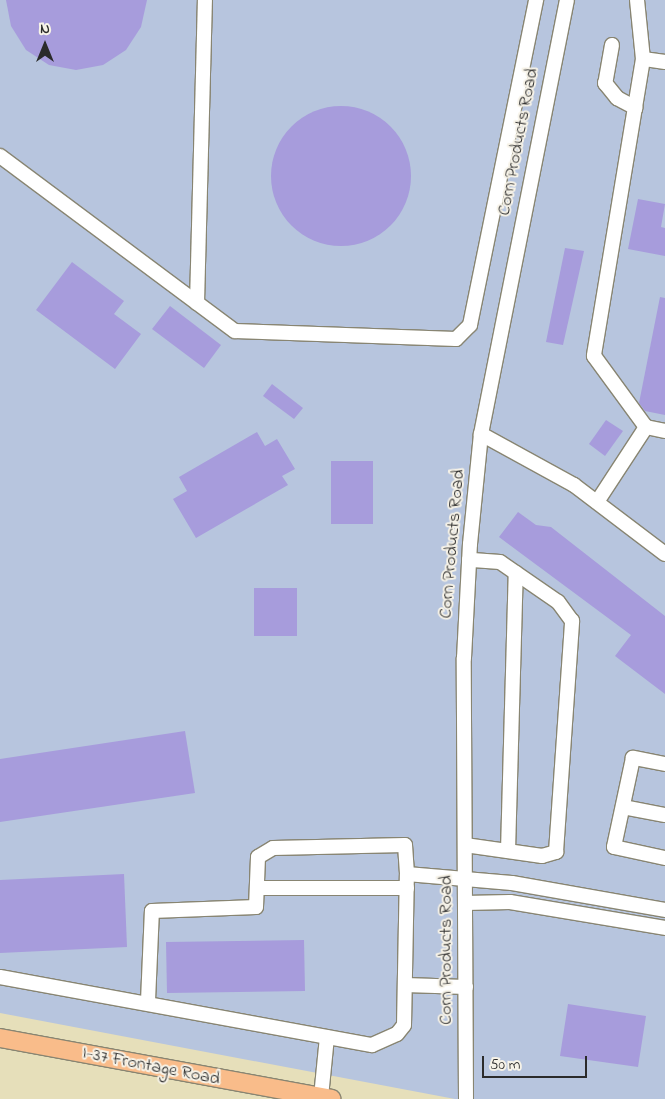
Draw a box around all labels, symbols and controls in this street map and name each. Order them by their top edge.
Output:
text: N [40,19,50,40]
north arrow [20,20,70,70]
street label: Corn Products Road [494,66,544,218]
street label: Corn Products Road [436,468,470,620]
street label: Corn Products Road [436,875,458,1025]
street label: I-37 Frontage Road [80,1043,222,1091]
scale bar [485,1046,590,1078]
text: 50 m [490,1054,520,1076]

